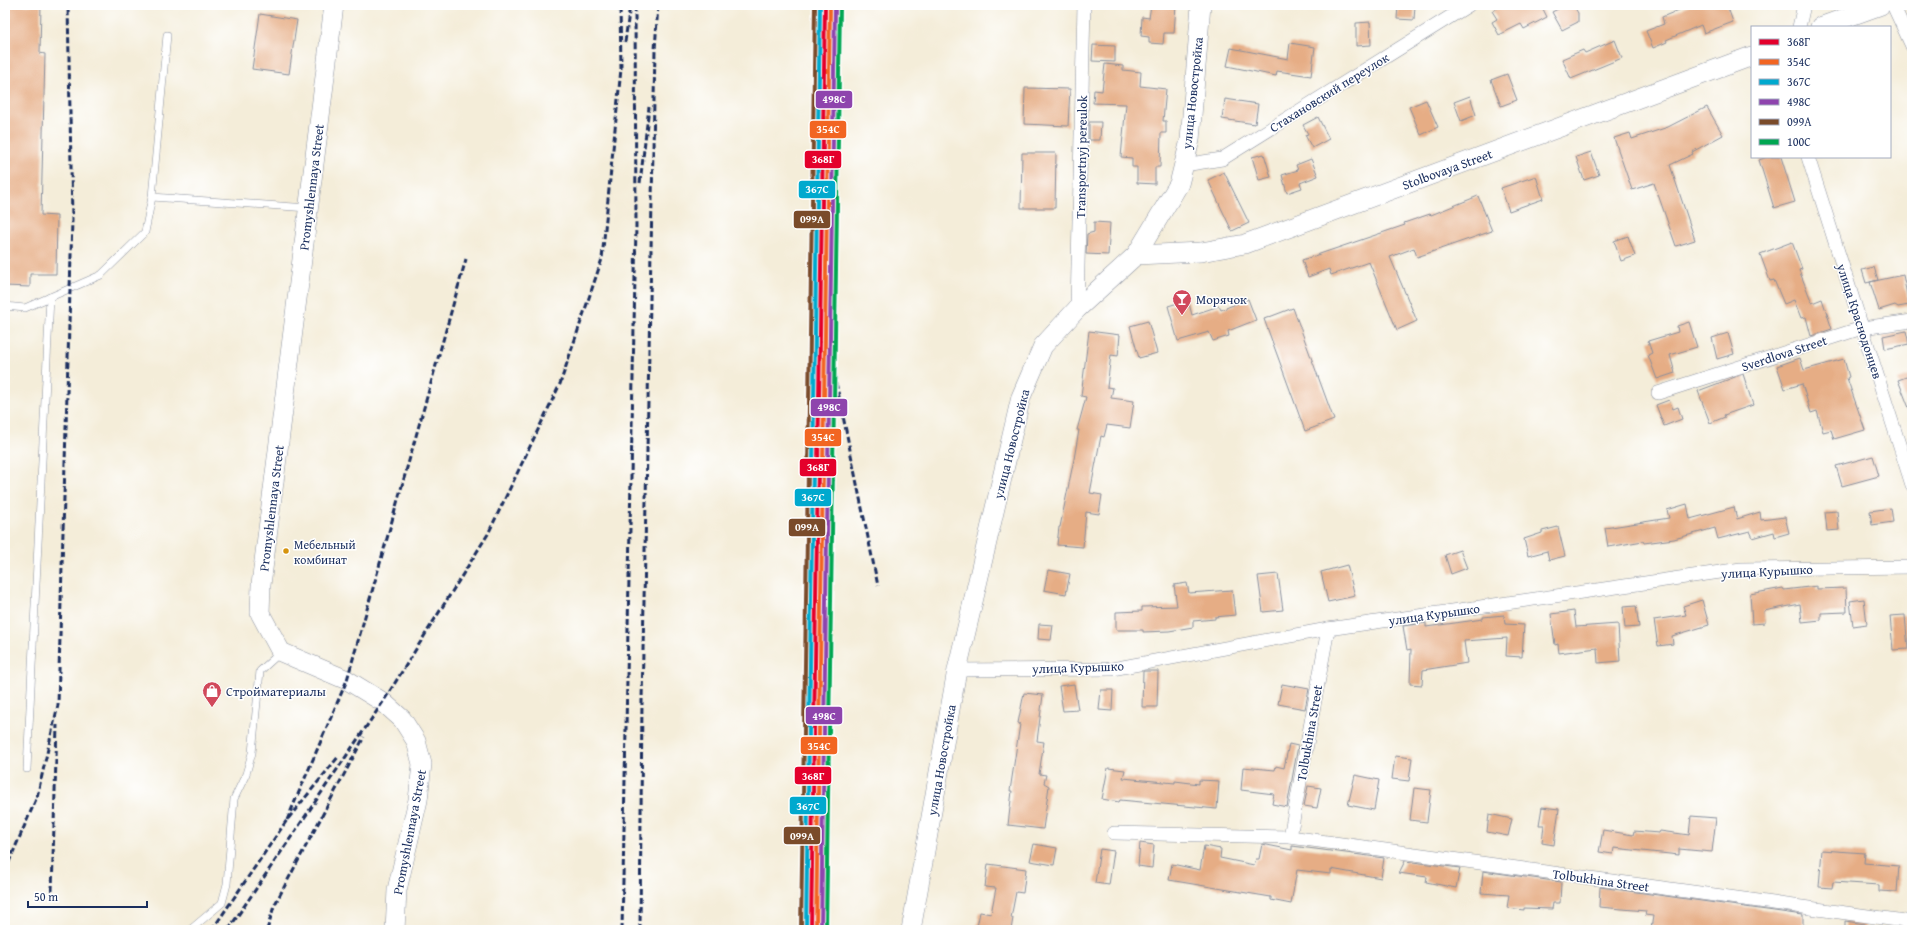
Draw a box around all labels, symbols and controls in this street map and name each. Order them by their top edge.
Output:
legend [1751,26,1891,158]
text: 368Г [1787,33,1810,50]
street label: улица Новостройка [1177,35,1208,151]
street label: Стахановский переулок [1266,48,1393,137]
text: 354С [1787,53,1811,70]
text: 367С [1787,73,1811,90]
line badge: 498С [815,90,853,109]
text: 498С [822,91,846,107]
text: 498С [1787,93,1811,110]
street label: Transportnyj pereulok [1071,95,1092,219]
text: 099А [1787,113,1812,130]
line badge: 354С [809,120,847,139]
text: 354С [816,121,840,137]
street label: Promyshlennaya Street [294,122,329,251]
text: 100C [1787,133,1811,150]
street label: Stolbovaya Street [1399,144,1495,195]
line badge: 368Г [804,150,842,169]
text: 368Г [812,151,835,167]
line badge: 367С [798,180,836,199]
text: 367С [805,181,829,197]
line badge: 099А [793,210,831,229]
text: 099А [800,211,824,227]
street label: улица Краснодонцев [1832,260,1887,381]
bar icon: Морячок [1171,288,1193,316]
place label: Морячок [1196,290,1247,309]
street label: Sverdlova Street [1739,331,1830,376]
street label: улица Новостройка [988,386,1035,502]
line badge: 498С [810,398,848,417]
text: 498С [817,399,841,415]
line badge: 354С [804,428,842,447]
text: 354С [811,429,835,445]
street label: Promyshlennaya Street [254,443,289,572]
line badge: 368Г [799,458,837,477]
text: 368Г [807,459,830,475]
line badge: 367С [794,488,832,507]
text: 367С [801,489,825,505]
line badge: 099А [788,518,826,537]
text: 099А [795,519,819,535]
place label: Мебельный комбинат [294,536,356,568]
marker: Мебельный комбинат [281,546,291,556]
street label: улица Курышко [1720,560,1814,583]
street label: улица Курышко [1386,599,1481,630]
street label: улица Курышко [1031,656,1125,679]
shop icon: Стройматериалы [201,680,223,708]
place label: Стройматериалы [226,682,326,701]
street label: Tolbukhina Street [1292,683,1327,783]
street label: улица Новостройка [922,702,961,818]
line badge: 498С [805,706,843,725]
text: 498С [812,708,836,724]
line badge: 354С [800,736,838,755]
text: 354С [807,738,831,754]
line badge: 368Г [794,766,832,785]
street label: Promyshlennaya Street [388,768,431,896]
text: 368Г [802,768,825,784]
line badge: 367С [789,796,827,815]
text: 367С [796,798,820,814]
line badge: 099А [783,826,821,845]
text: 099А [790,828,814,844]
street label: Tolbukhina Street [1551,864,1651,897]
scale bar [28,883,147,909]
text: 50 m [34,888,58,905]

